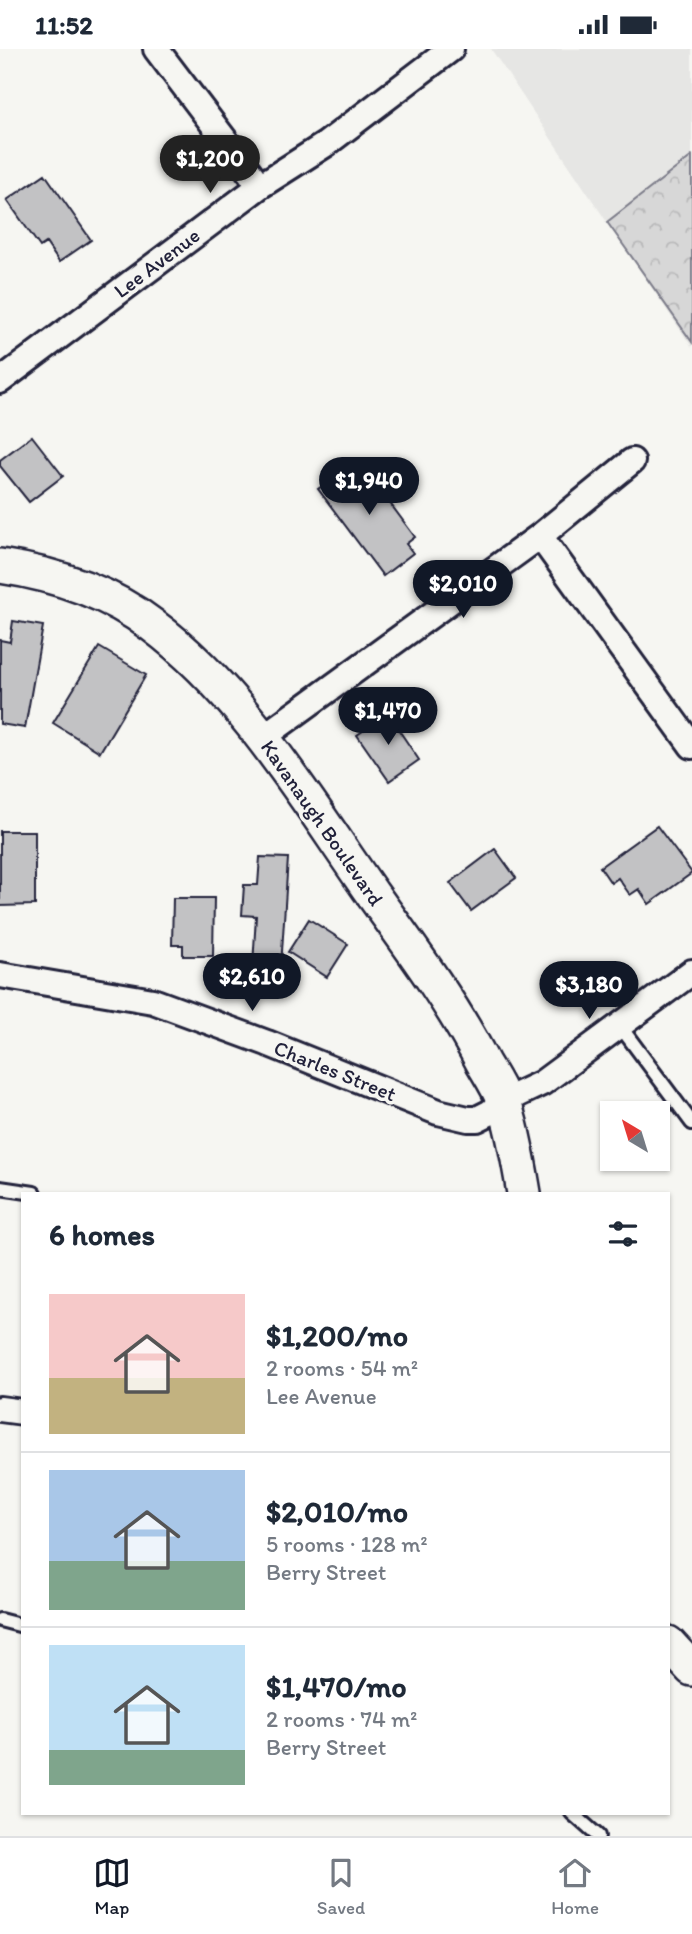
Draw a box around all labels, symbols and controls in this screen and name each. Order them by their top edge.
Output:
text: 11:52 [35,9,93,41]
pin: $1,200 [153,135,267,195]
text: $1,200 [176,144,244,172]
street label: Lee Avenue [109,222,205,303]
pin: $1,940 [312,457,426,517]
text: $1,940 [335,466,403,494]
pin: $2,010 [406,561,520,620]
text: $2,010 [429,569,497,597]
pin: $1,470 [331,687,445,747]
text: $1,470 [354,696,422,724]
street label: Kavanaugh Boulevard [256,735,389,910]
pin: $2,610 [195,953,309,1013]
pin: $3,180 [532,961,646,1021]
text: $2,610 [219,962,285,990]
text: $3,180 [555,970,623,998]
street label: Charles Street [270,1035,400,1106]
north arrow [600,1101,670,1171]
map controls [600,1101,670,1171]
icon: filters [604,1215,642,1253]
text: 6 homes [49,1216,155,1253]
text: $1,200/mo [266,1317,408,1354]
icon: home [105,1322,189,1406]
text: 2 rooms · 54 m² [266,1354,418,1382]
text: Lee Avenue [266,1382,377,1410]
text: $2,010/mo [266,1493,408,1530]
icon: home [105,1498,189,1582]
text: 5 rooms · 128 m² [266,1530,428,1558]
text: Berry Street [266,1558,386,1586]
text: $1,470/mo [266,1668,407,1705]
icon: home [105,1673,189,1757]
text: 2 rooms · 74 m² [266,1705,418,1733]
text: Berry Street [266,1733,386,1761]
tab: Map [93,1854,131,1919]
tab: Saved [317,1854,365,1919]
tab: Home [551,1854,599,1919]

